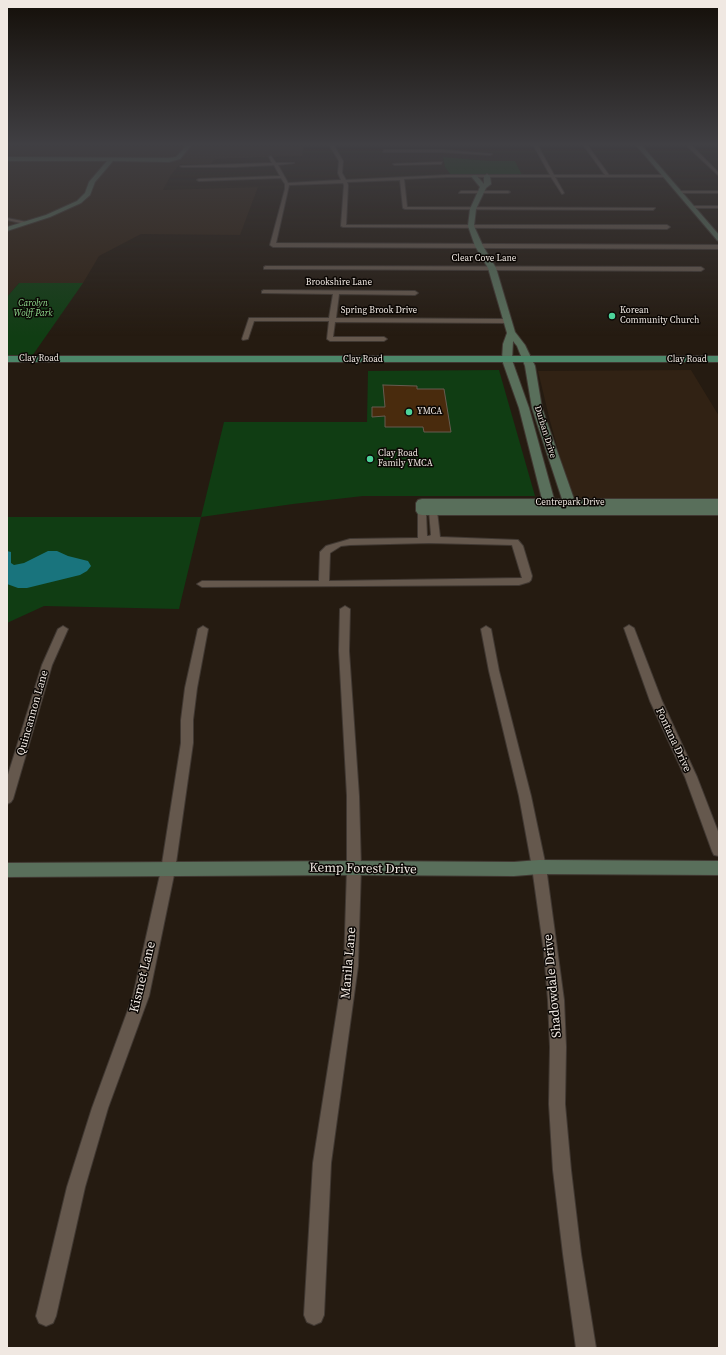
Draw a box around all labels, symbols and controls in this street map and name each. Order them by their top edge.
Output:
street label: Clear Cove Lane [452,254,516,264]
street label: Brookshire Lane [306,278,372,288]
park label: Carolyn Wolff Park [14,299,52,320]
street label: Spring Brook Drive [341,306,417,316]
place label: Korean Community Church [620,306,700,327]
marker: Korean Community Church [607,311,617,321]
street label: Clay Road [19,354,59,364]
street label: Clay Road [343,355,383,365]
street label: Clay Road [667,355,707,365]
street label: Durban Drive [532,404,558,460]
marker: YMCA [404,407,414,417]
place label: YMCA [417,407,442,417]
place label: Clay Road Family YMCA [378,449,433,470]
marker: Clay Road Family YMCA [365,454,375,464]
street label: Centrepark Drive [535,498,605,508]
street label: Quincannon Lane [15,669,51,757]
street label: Fontana Drive [652,706,694,774]
street label: Kemp Forest Drive [309,860,417,878]
street label: Manila Lane [338,926,360,1000]
street label: Shadowdale Drive [541,934,565,1038]
street label: Kismet Lane [127,940,159,1014]

